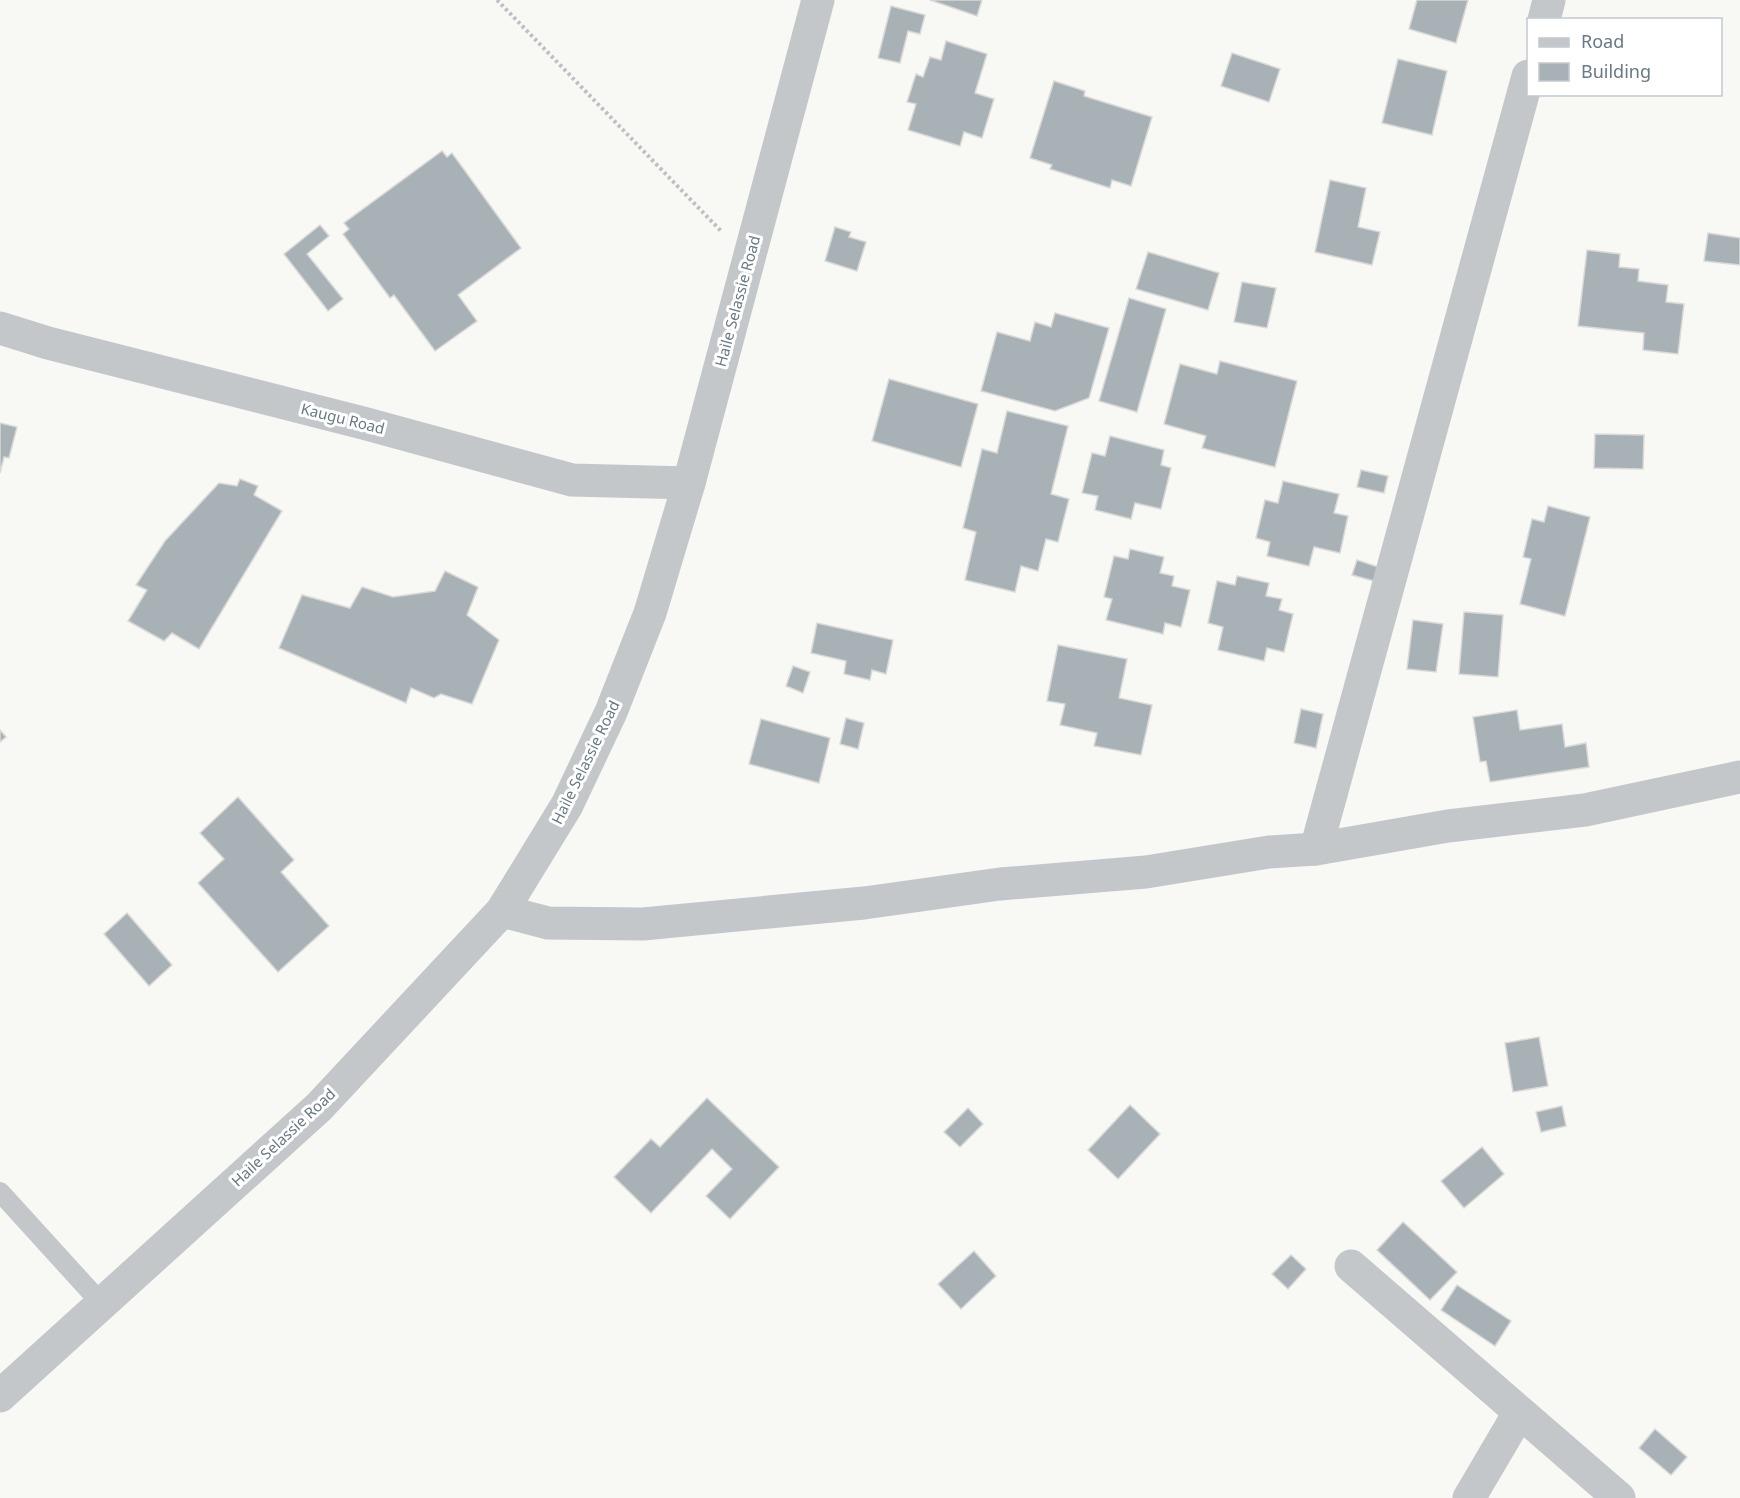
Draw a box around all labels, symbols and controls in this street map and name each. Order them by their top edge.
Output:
legend [1527,18,1722,96]
text: Road [1581,29,1624,53]
text: Building [1581,59,1651,83]
street label: Haile Selassie Road [710,233,764,369]
street label: Kaugu Road [299,398,387,438]
street label: Haile Selassie Road [546,697,624,827]
street label: Haile Selassie Road [227,1084,339,1190]

